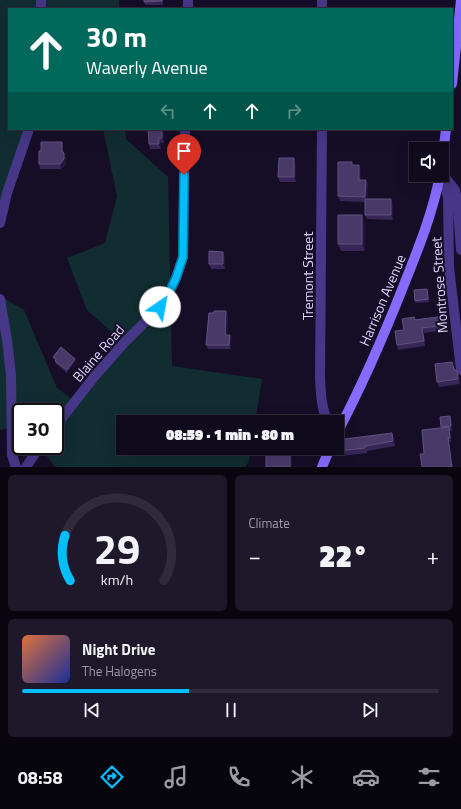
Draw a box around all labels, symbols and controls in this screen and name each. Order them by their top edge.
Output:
text: 30 m [86,15,147,58]
icon: ahead [20,24,72,76]
text: Waverly Avenue [86,54,208,81]
icon: left [157,100,179,122]
icon: ahead [199,100,221,122]
icon: ahead [241,100,263,122]
icon: right [283,100,305,122]
pin [167,134,201,175]
icon: arrive [173,140,195,162]
map controls [409,142,449,182]
button: sound [409,142,449,182]
street label: Tremont Street [297,232,318,320]
street label: Montrose Street [425,236,453,334]
street label: Harrison Avenue [353,251,411,349]
position arrow [139,286,181,328]
street label: Blaine Road [67,320,129,386]
speed limit sign: 30 [12,403,64,455]
text: 08:59 · 1 min · 80 m [166,423,294,446]
text: Climate [249,513,290,533]
text: 29 [94,517,141,580]
text: 22° [319,533,369,579]
text: − [249,539,261,573]
text: + [427,539,439,573]
text: km/h [101,569,133,591]
text: Night Drive [82,638,155,661]
text: The Halogens [82,661,157,681]
icon: previous [81,699,103,721]
icon: pause [220,699,242,721]
icon: next [359,699,381,721]
icon: directions [98,763,126,791]
icon: music [162,763,190,791]
icon: phone [225,763,253,791]
icon: climate [288,763,316,791]
icon: car [352,763,380,791]
icon: filters [415,763,443,791]
text: 08:58 [18,764,63,791]

